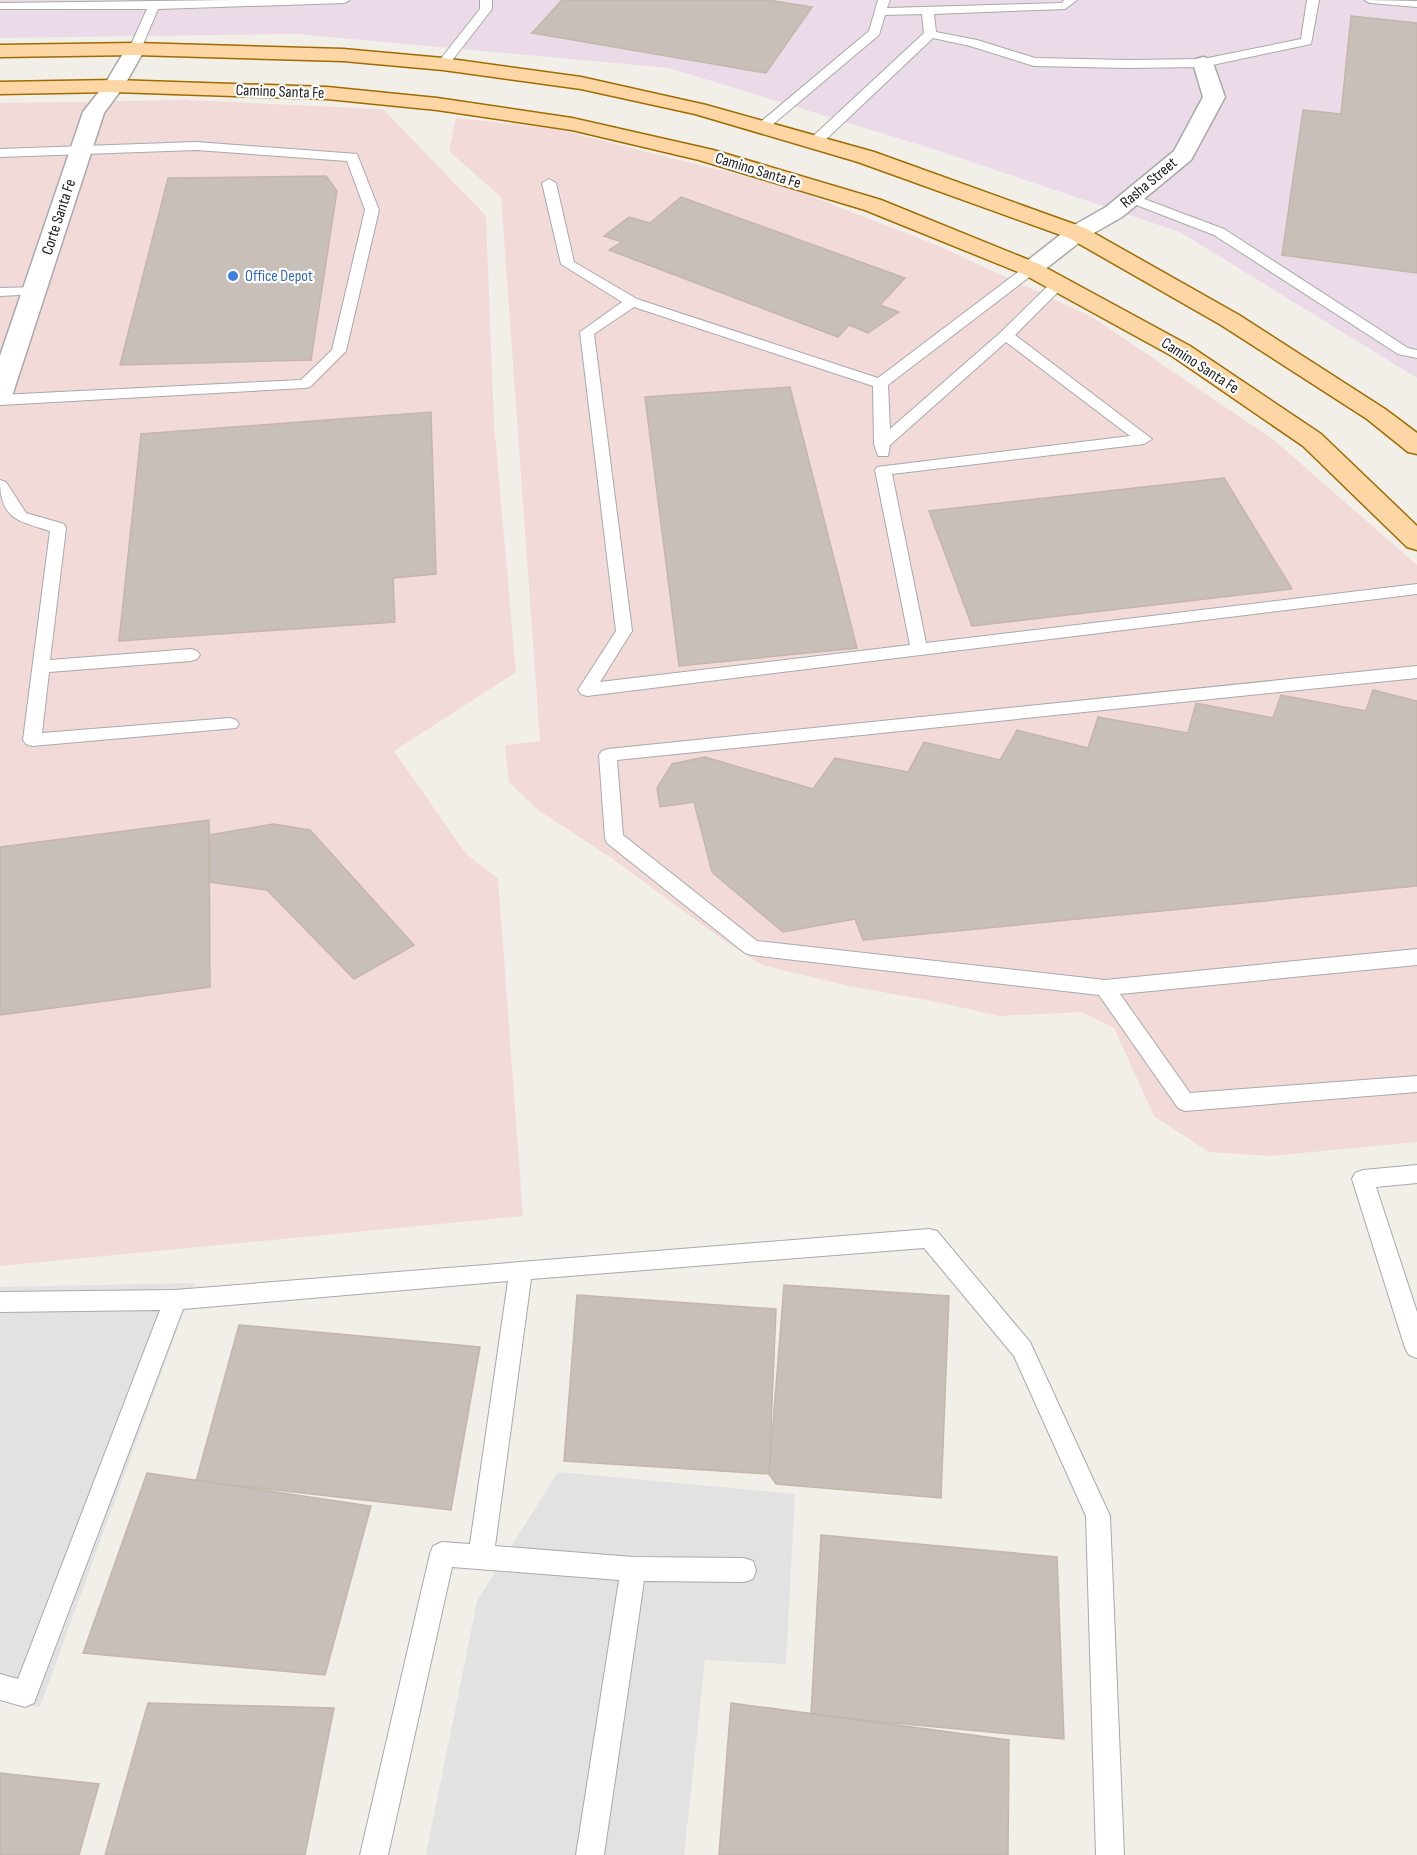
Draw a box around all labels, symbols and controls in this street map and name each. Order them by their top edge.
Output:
street label: Camino Santa Fe [235,81,325,103]
street label: Camino Santa Fe [713,149,803,193]
street label: Rasha Street [1117,154,1181,212]
street label: Corte Santa Fe [38,177,80,257]
place label: Office Depot [245,267,313,286]
marker: Office Depot [226,269,240,283]
street label: Camino Santa Fe [1158,334,1242,398]

